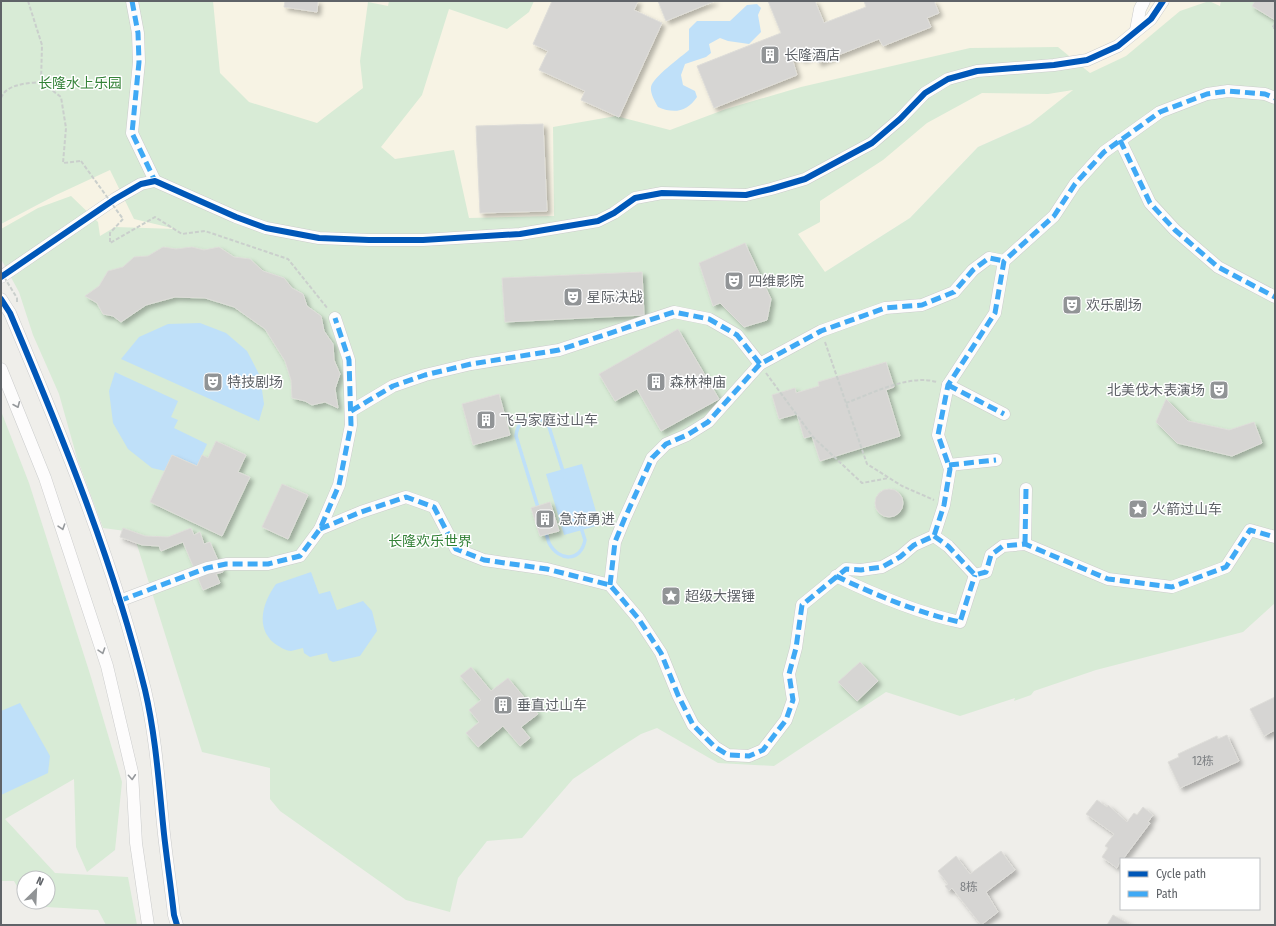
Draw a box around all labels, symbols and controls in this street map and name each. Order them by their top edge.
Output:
building icon: 长隆酒店 [759,44,781,66]
place label: 长隆酒店 [784,47,840,64]
park label: 长隆水上乐园 [38,75,122,92]
theatre icon: 四维影院 [723,270,745,292]
place label: 四维影院 [748,273,804,290]
theatre icon: 星际决战 [562,286,584,308]
place label: 星际决战 [587,289,643,306]
theatre icon: 欢乐剧场 [1061,294,1083,316]
place label: 欢乐剧场 [1086,297,1142,314]
theatre icon: 特技剧场 [202,371,224,393]
building icon: 森林神庙 [645,371,667,393]
place label: 特技剧场 [227,374,283,391]
place label: 森林神庙 [670,374,726,391]
theatre icon: 北美伐木表演场 [1208,379,1230,401]
place label: 北美伐木表演场 [1107,382,1205,399]
one-way arrow [12,402,20,409]
building icon: 飞马家庭过山车 [475,409,497,431]
place label: 飞马家庭过山车 [500,412,598,429]
place icon: 火箭过山车 [1127,498,1149,520]
place label: 火箭过山车 [1152,501,1222,518]
building icon: 急流勇进 [534,508,556,530]
place label: 急流勇进 [559,511,615,528]
one-way arrow [57,523,65,530]
park label: 长隆欢乐世界 [388,533,472,550]
place icon: 超级大摆锤 [660,585,682,607]
place label: 超级大摆锤 [685,588,755,605]
one-way arrow [97,647,106,654]
building icon: 垂直过山车 [492,694,514,716]
place label: 垂直过山车 [517,697,587,714]
house number: 12栋 [1192,754,1214,768]
one-way arrow [128,774,137,780]
legend [1120,858,1260,910]
text: Cycle path [1156,867,1206,881]
north arrow [16,870,56,910]
text: N [34,874,46,889]
house number: 8栋 [960,880,978,894]
text: Path [1156,887,1178,901]

